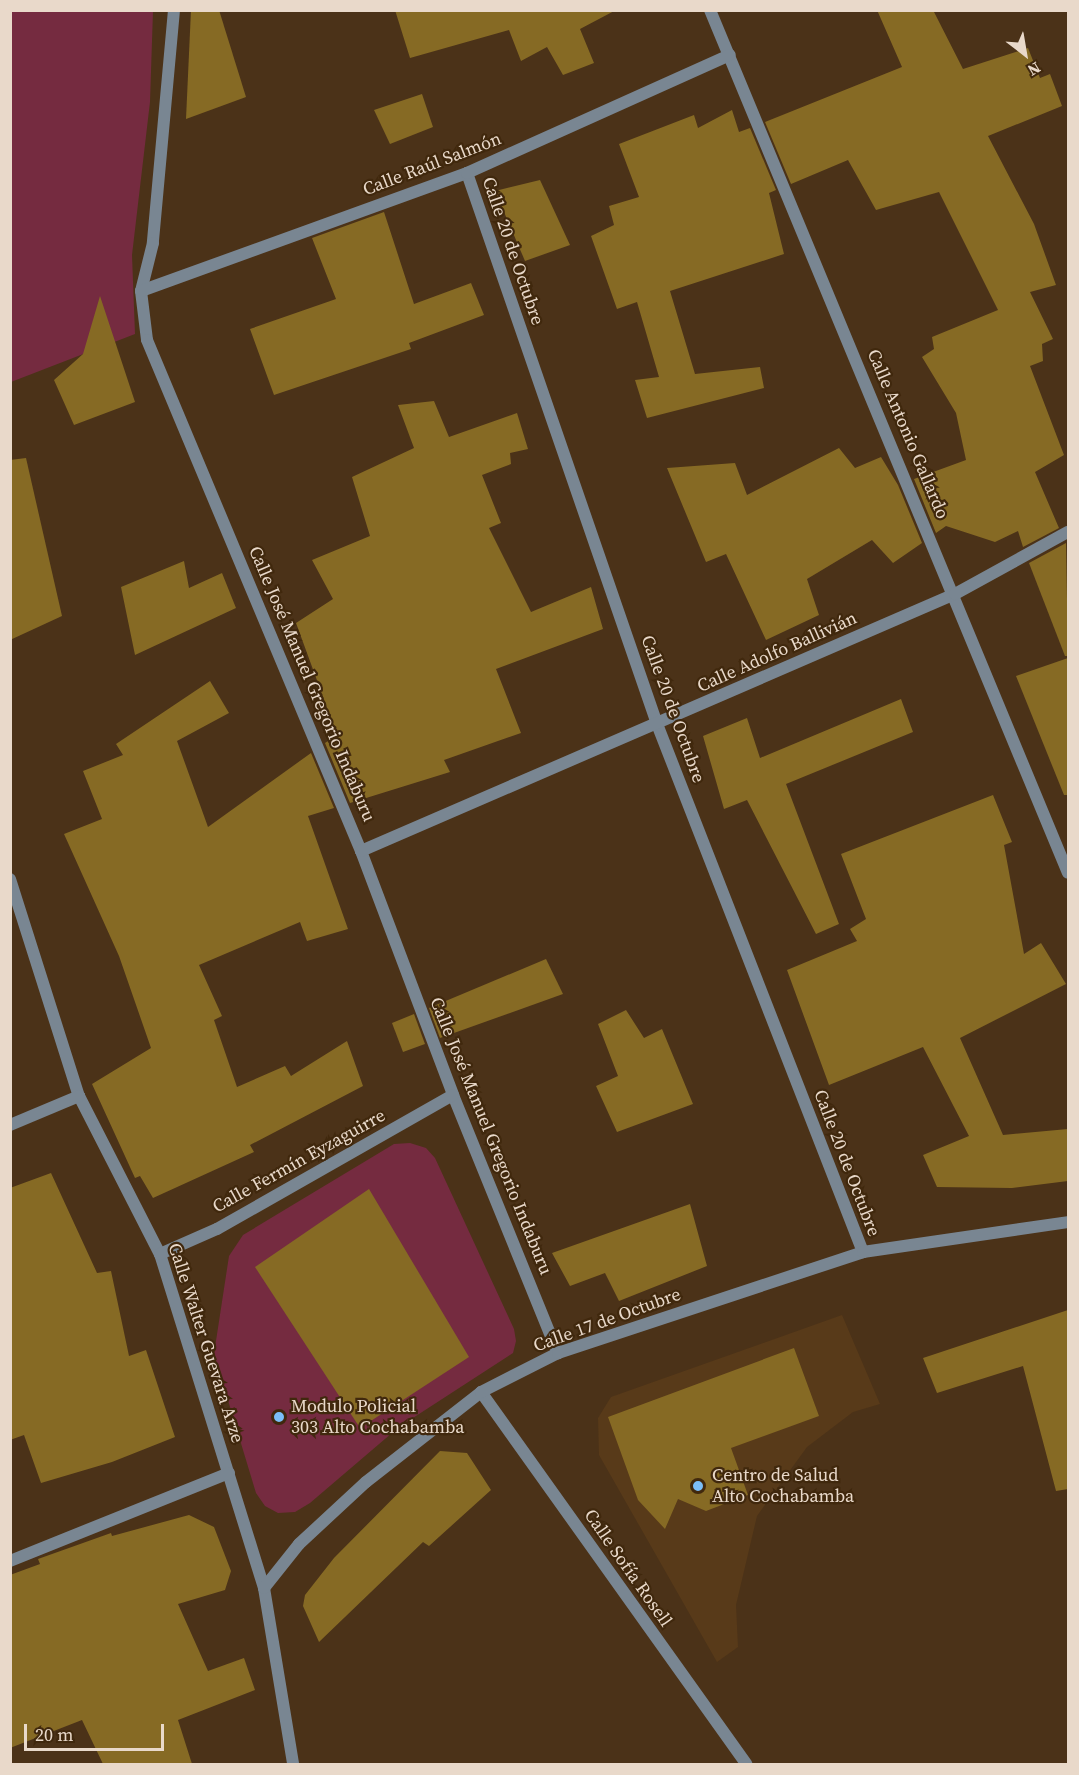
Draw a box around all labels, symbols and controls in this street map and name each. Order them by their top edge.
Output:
north arrow [995,24,1055,84]
text: N [1024,57,1045,82]
street label: Calle Raúl Salmón [360,128,504,200]
street label: Calle 20 de Octubre [478,174,548,328]
street label: Calle Antonio Gallardo [862,346,954,522]
street label: Calle José Manuel Gregorio Indaburu [244,543,380,825]
street label: Calle Adolfo Ballivián [694,607,860,697]
street label: Calle 20 de Octubre [636,632,710,786]
street label: Calle José Manuel Gregorio Indaburu [425,994,557,1278]
street label: Calle 20 de Octubre [809,1087,885,1239]
street label: Calle Fermín Eyzaguirre [209,1105,389,1217]
street label: Calle Walter Guevara Arze [163,1240,249,1446]
street label: Calle 17 de Octubre [530,1283,684,1357]
place label: Modulo Policial 303 Alto Cochabamba [291,1396,464,1438]
marker: Modulo Policial 303 Alto Cochabamba [272,1410,286,1424]
place label: Centro de Salud Alto Cochabamba [712,1465,854,1508]
marker: Centro de Salud Alto Cochabamba [689,1477,707,1495]
street label: Calle Sofía Rosell [579,1505,677,1631]
scale bar [27,1712,166,1750]
text: 20 m [35,1722,73,1747]

